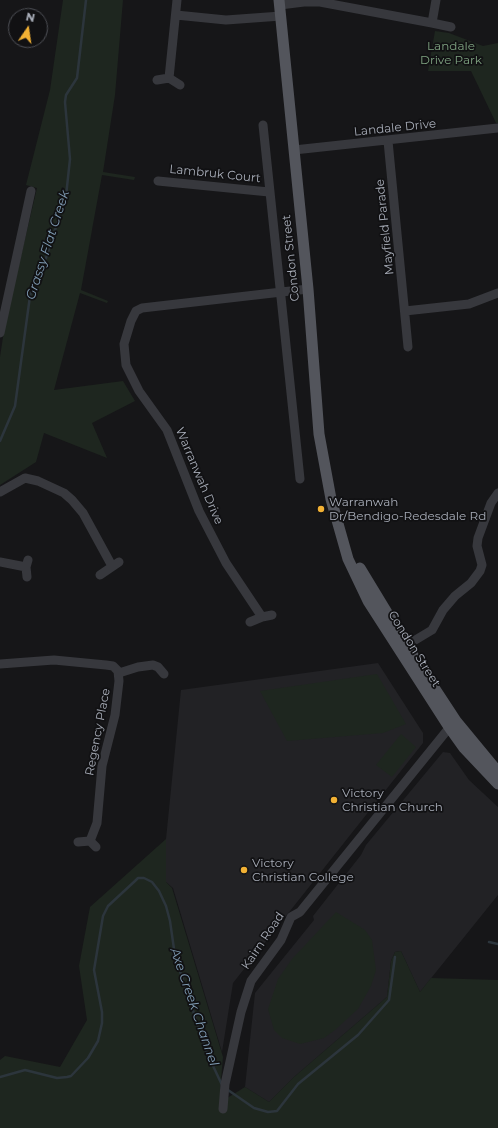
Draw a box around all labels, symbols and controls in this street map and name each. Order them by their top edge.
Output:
north arrow [8,8,48,48]
text: N [25,9,36,25]
park label: Landale Drive Park [420,39,482,67]
street label: Landale Drive [353,117,437,139]
street label: Lambruk Court [169,162,261,186]
street label: Mayfield Parade [373,178,397,276]
water label: Grassy Flat Creek [23,188,73,302]
street label: Condon Street [279,214,303,302]
street label: Warranwah Drive [172,425,226,527]
place label: Warranwah Dr/Bendigo-Redesdale Rd [329,495,486,523]
marker: Warranwah Dr/Bendigo-Redesdale Rd [316,504,326,514]
street label: Condon Street [385,608,443,690]
street label: Regency Place [82,687,114,777]
place label: Victory Christian Church [342,786,443,814]
marker: Victory Christian Church [329,795,339,805]
place label: Victory Christian College [252,856,354,884]
marker: Victory Christian College [239,865,249,875]
street label: Kairn Road [239,910,287,972]
water label: Axe Creek Channel [166,946,222,1068]

